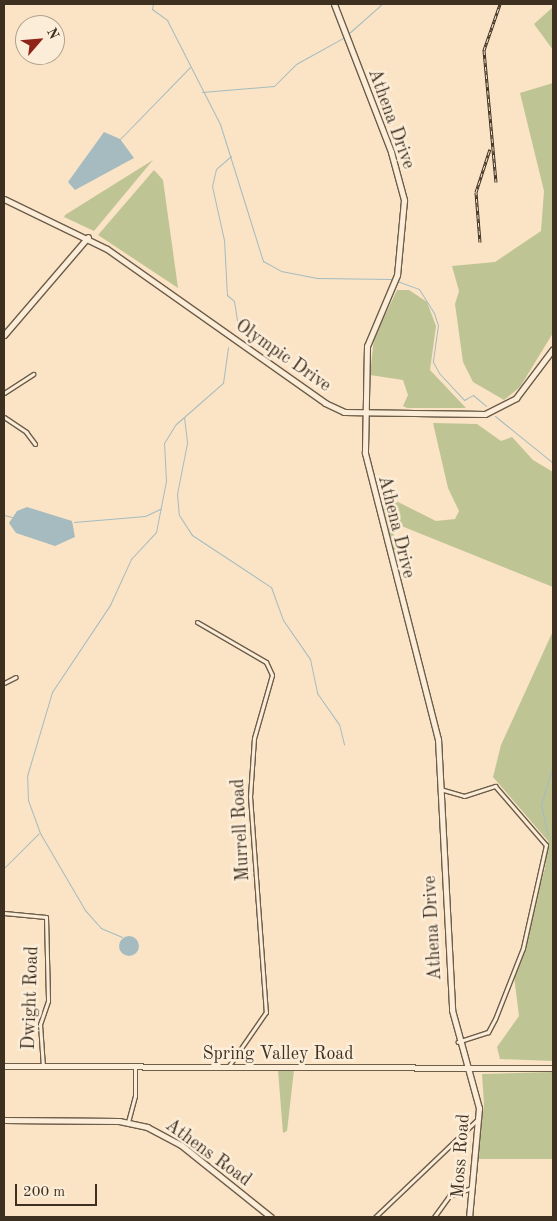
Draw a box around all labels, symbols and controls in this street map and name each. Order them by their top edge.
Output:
north arrow [15,15,65,65]
text: N [44,26,61,42]
street label: Athena Drive [363,66,419,172]
street label: Olympic Drive [231,315,335,397]
street label: Athena Drive [373,473,419,581]
street label: Murrell Road [228,778,254,882]
street label: Athena Drive [419,875,447,981]
street label: Dwight Road [18,946,44,1050]
street label: Spring Valley Road [202,1043,354,1065]
street label: Moss Road [447,1113,475,1199]
street label: Athens Road [161,1115,255,1191]
scale bar [18,1174,100,1206]
text: 200 m [23,1185,65,1200]

